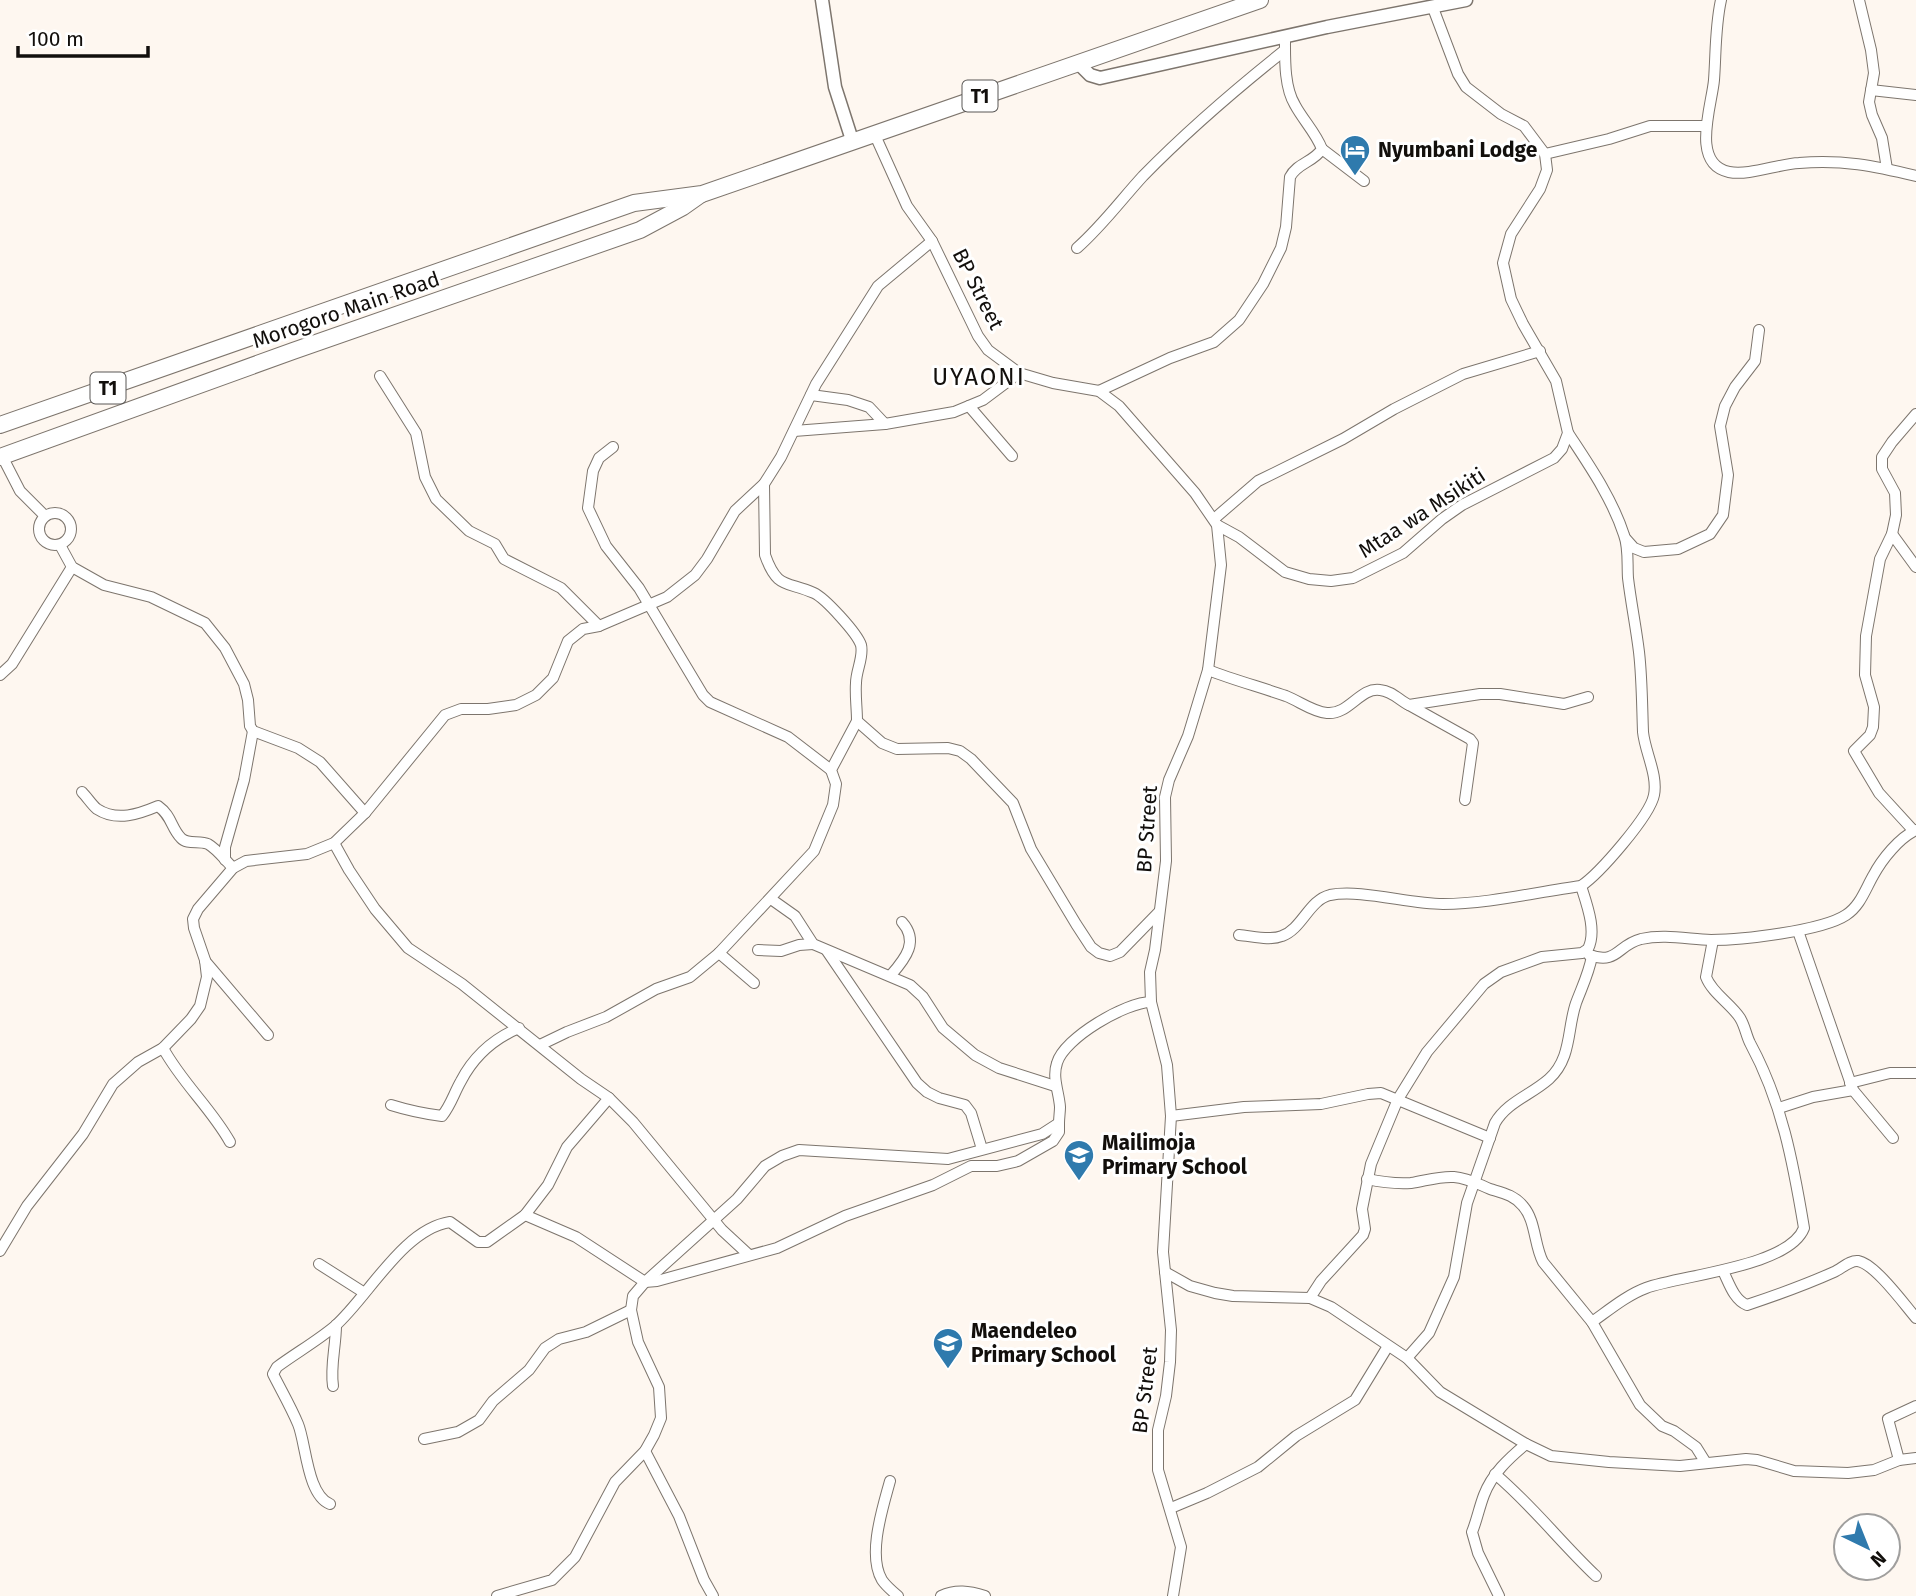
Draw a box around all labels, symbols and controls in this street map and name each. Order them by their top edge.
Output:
scale bar [18,14,147,58]
text: 100 m [28,26,84,52]
road number: T1 [962,80,998,111]
hotel icon: Nyumbani Lodge [1338,133,1372,177]
place label: Nyumbani Lodge [1378,137,1538,163]
street label: BP Street [947,244,1010,334]
street label: Morogoro Main Road [249,266,443,354]
district label: UYAONI [932,363,1026,391]
road number: T1 [90,372,126,404]
street label: Mtaa wa Msikiti [1354,462,1490,564]
street label: BP Street [1131,784,1163,874]
place label: Mailimoja Primary School [1102,1130,1248,1180]
school or university icon: Mailimoja Primary School [1062,1138,1096,1182]
place label: Maendeleo Primary School [971,1318,1117,1368]
school or university icon: Maendeleo Primary School [931,1326,965,1370]
street label: BP Street [1127,1345,1163,1435]
north arrow [1832,1512,1902,1582]
text: N [1866,1546,1891,1572]

